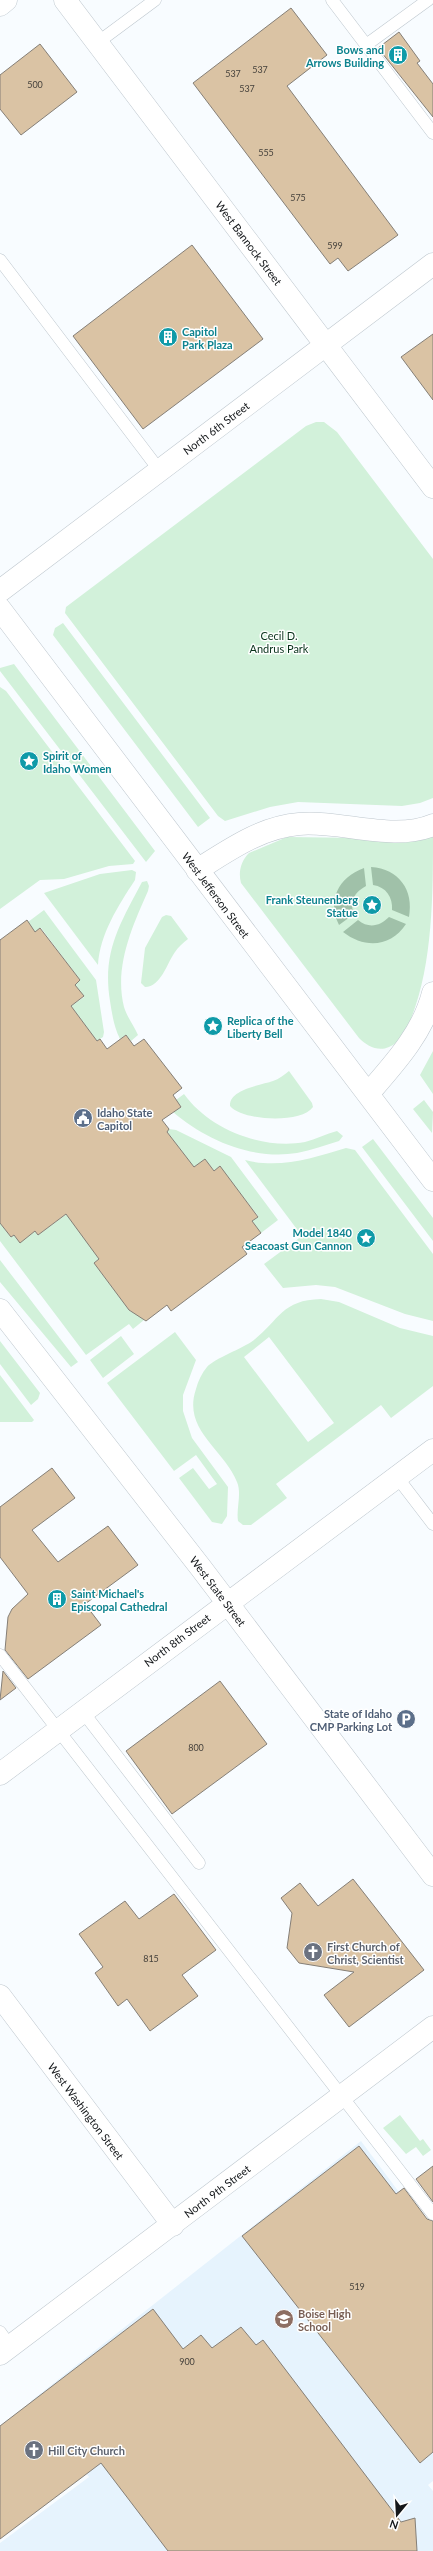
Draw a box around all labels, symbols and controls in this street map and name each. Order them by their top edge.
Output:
place label: Bows and Arrows Building [305,43,384,69]
building icon: Bows and Arrows Building [387,44,409,66]
house number: 537 [252,64,268,75]
house number: 537 [225,68,241,79]
house number: 500 [27,79,43,90]
house number: 537 [239,83,255,94]
house number: 555 [258,147,274,158]
house number: 575 [290,192,306,203]
street label: West Bannock Street [213,198,285,288]
house number: 599 [327,240,343,251]
place label: Capitol Park Plaza [182,325,233,351]
building icon: Capitol Park Plaza [157,326,179,348]
street label: North 6th Street [180,399,252,457]
park label: Cecil D. Andrus Park [250,629,309,655]
place label: Spirit of Idaho Women [43,749,112,775]
place icon: Spirit of Idaho Women [18,750,40,772]
street label: West Jefferson Street [180,850,252,940]
place label: Frank Steunenberg Statue [266,893,358,919]
place icon: Frank Steunenberg Statue [361,894,383,916]
place label: Replica of the Liberty Bell [227,1014,294,1040]
place icon: Replica of the Liberty Bell [202,1015,224,1037]
place label: Idaho State Capitol [97,1106,153,1132]
public building icon: Idaho State Capitol [72,1107,94,1129]
place label: Model 1840 Seacoast Gun Cannon [245,1226,353,1252]
place icon: Model 1840 Seacoast Gun Cannon [355,1227,377,1249]
street label: West State Street [187,1553,249,1629]
place label: Saint Michael's Episcopal Cathedral [71,1587,168,1613]
building icon: Saint Michael's Episcopal Cathedral [46,1588,68,1610]
street label: North 8th Street [141,1611,213,1669]
place label: State of Idaho CMP Parking Lot [310,1707,393,1733]
parking icon: State of Idaho CMP Parking Lot [395,1708,417,1730]
house number: 800 [188,1742,204,1753]
place label: First Church of Christ, Scientist [327,1940,405,1966]
church icon: First Church of Christ, Scientist [302,1941,324,1963]
house number: 815 [143,1953,159,1964]
street label: West Washington Street [45,2060,127,2162]
street label: North 9th Street [181,2162,253,2220]
house number: 519 [349,2281,365,2292]
place label: Boise High School [298,2307,351,2333]
school or university icon: Boise High School [273,2308,295,2330]
house number: 900 [179,2356,195,2367]
church icon: Hill City Church [23,2439,45,2461]
place label: Hill City Church [48,2444,125,2457]
north arrow [377,2495,417,2535]
text: N [388,2517,400,2532]

